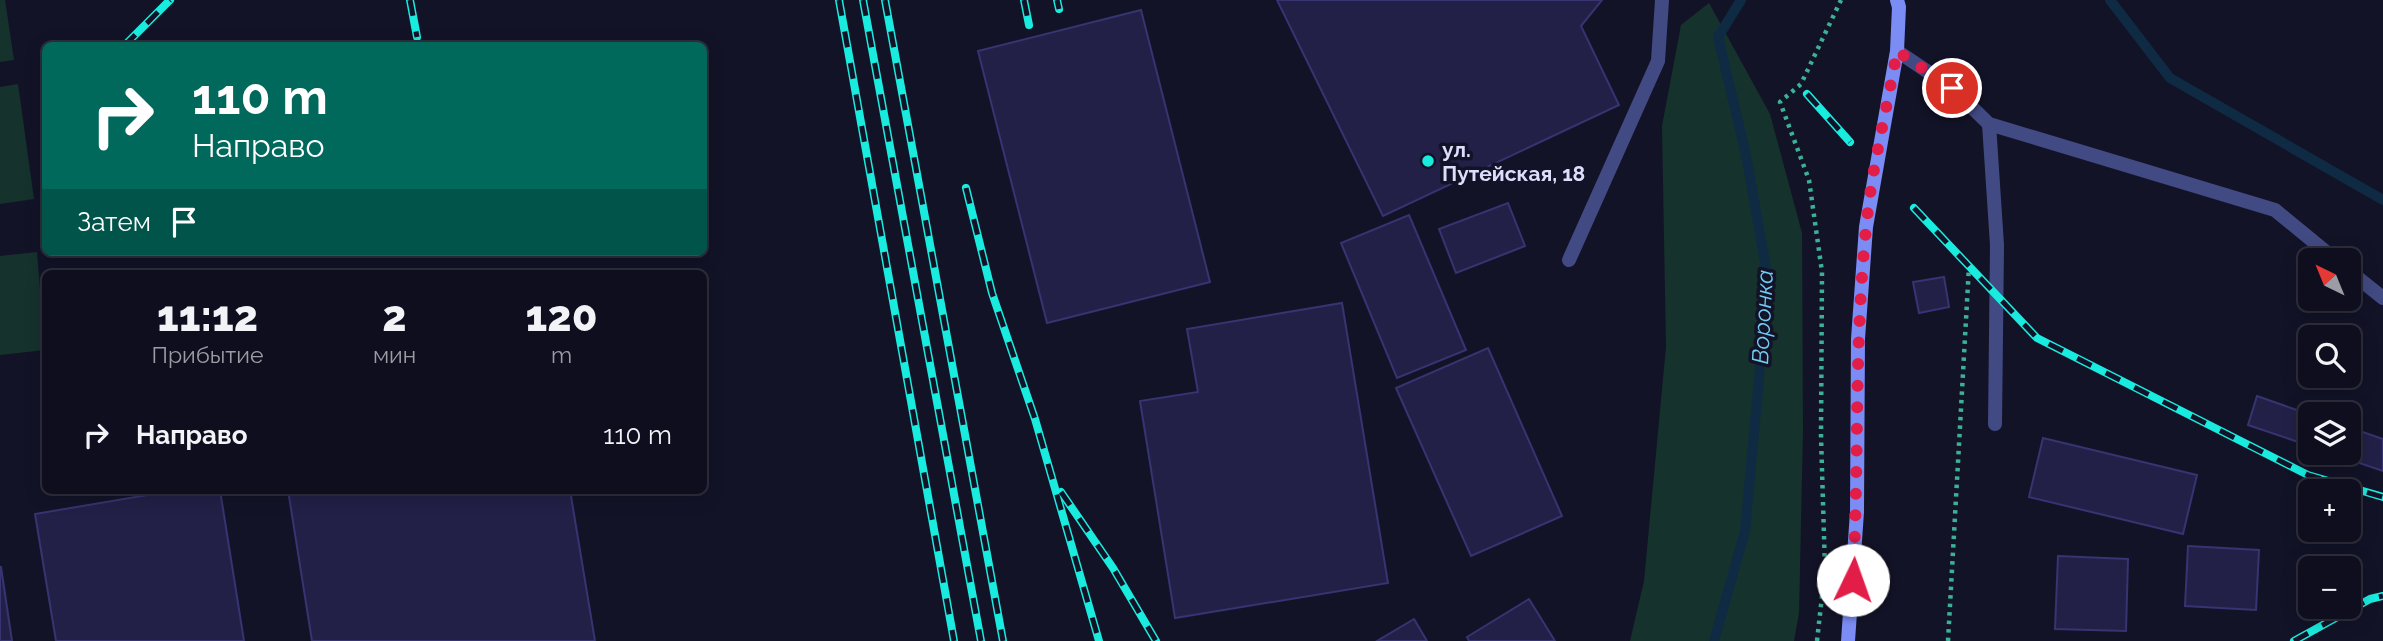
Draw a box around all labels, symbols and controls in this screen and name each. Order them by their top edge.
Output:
pin [1922,58,1982,118]
text: 110 m [192,68,328,125]
icon: arrive [1933,69,1971,107]
icon: right [77,70,168,161]
text: Направо [192,127,324,164]
place label: ул. Путейская, 18 [1442,137,1585,186]
marker: ул. Путейская, 18 [1420,153,1436,169]
icon: arrive [165,203,203,241]
text: Затем [77,207,151,237]
north arrow [2298,248,2361,312]
map controls [2298,248,2361,619]
water label: Воронка [1746,269,1778,365]
text: 11:12 [157,292,258,341]
text: 2 [382,292,407,341]
text: 120 [526,292,598,341]
button: search [2298,325,2361,388]
text: Прибытие [151,341,263,368]
text: мин [373,341,416,368]
text: m [551,341,572,368]
button: layers [2298,402,2361,465]
icon: right [77,416,115,454]
text: Направо [136,420,247,450]
text: 110 m [603,420,672,450]
button: + [2298,479,2361,542]
position arrow [1816,543,1890,617]
button: − [2298,556,2361,619]

